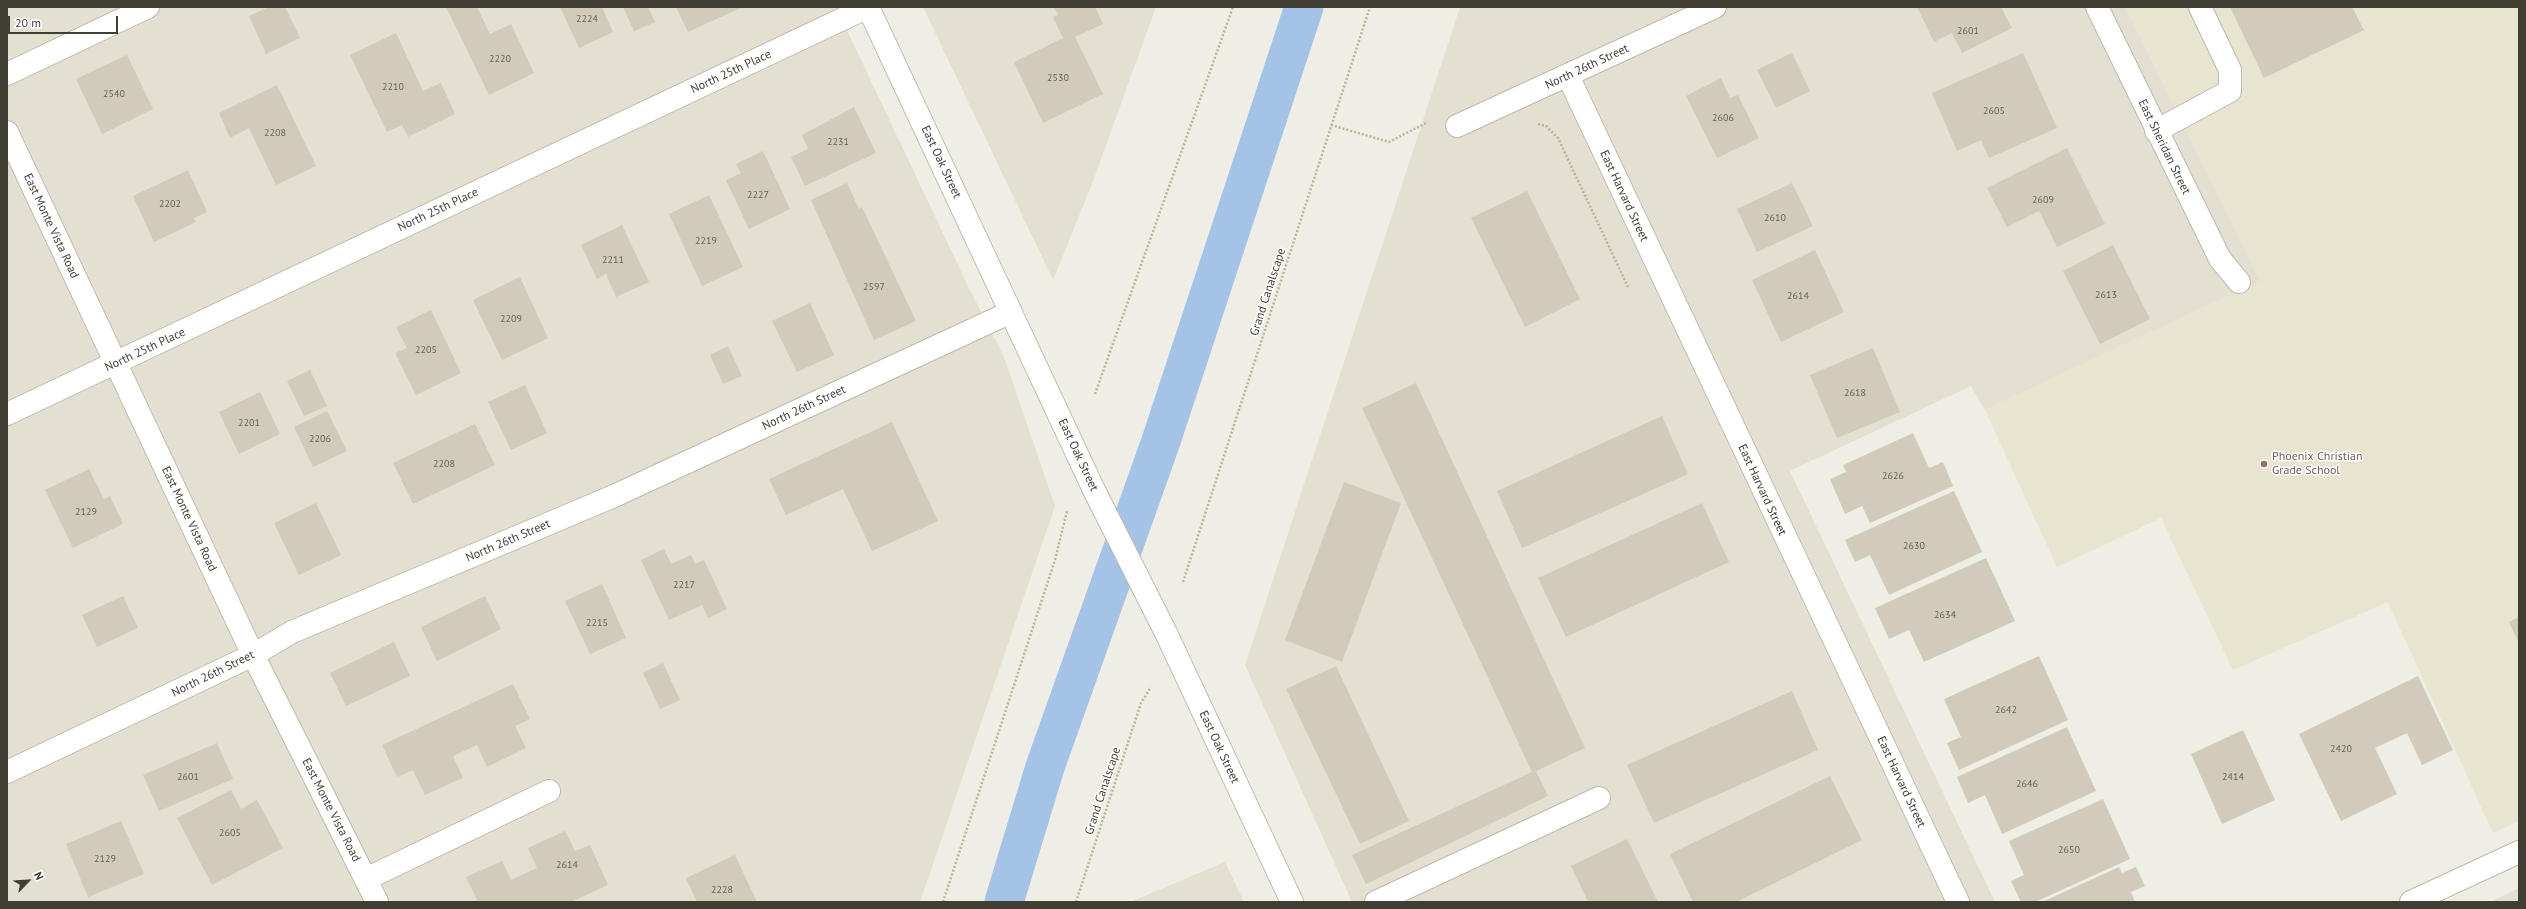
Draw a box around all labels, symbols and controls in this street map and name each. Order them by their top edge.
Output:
scale bar [10,8,120,34]
house number: 2224 [576,13,598,25]
text: 20 m [15,15,41,30]
house number: 2601 [1957,25,1979,37]
street label: North 26th Street [1543,41,1631,93]
street label: North 25th Place [688,47,774,97]
house number: 2220 [489,53,511,65]
house number: 2530 [1047,72,1069,84]
house number: 2210 [382,81,404,93]
house number: 2540 [103,88,125,100]
street label: East Sheridan Street [2135,97,2193,197]
house number: 2605 [1983,105,2005,117]
house number: 2606 [1712,112,1734,124]
street label: East Oak Street [918,123,964,201]
house number: 2208 [264,127,286,139]
house number: 2231 [827,136,849,148]
street label: East Harvard Street [1597,148,1651,244]
street label: East Monte Vista Road [20,171,82,281]
street label: North 25th Place [395,185,481,235]
house number: 2227 [747,189,769,201]
house number: 2609 [2032,194,2054,206]
house number: 2202 [159,198,181,210]
house number: 2610 [1764,212,1786,224]
house number: 2219 [695,235,717,247]
street label: Grand Canalscape [1247,246,1289,338]
house number: 2211 [602,254,624,266]
house number: 2597 [863,281,885,293]
house number: 2613 [2095,289,2117,301]
house number: 2614 [1787,290,1809,302]
house number: 2209 [500,313,522,325]
street label: North 25th Place [102,325,188,375]
house number: 2205 [415,344,437,356]
street label: North 26th Street [760,382,848,434]
house number: 2618 [1844,387,1866,399]
street label: East Oak Street [1055,416,1101,494]
house number: 2201 [238,417,260,429]
house number: 2206 [309,433,331,445]
street label: East Harvard Street [1735,442,1789,538]
place label: Phoenix Christian Grade School [2272,450,2363,478]
house number: 2208 [433,458,455,470]
marker: Phoenix Christian Grade School [2259,459,2269,469]
street label: East Monte Vista Road [158,464,220,574]
house number: 2626 [1882,470,1904,482]
house number: 2129 [75,506,97,518]
street label: North 26th Street [464,517,552,565]
house number: 2630 [1903,540,1925,552]
house number: 2217 [673,579,695,591]
house number: 2634 [1934,609,1956,621]
house number: 2215 [586,617,608,629]
street label: North 26th Street [169,648,257,700]
house number: 2642 [1995,704,2017,716]
street label: East Oak Street [1196,708,1242,786]
street label: East Harvard Street [1874,734,1928,830]
house number: 2420 [2330,743,2352,755]
street label: Grand Canalscape [1082,745,1124,837]
street label: East Monte Vista Road [299,756,363,864]
house number: 2601 [177,771,199,783]
house number: 2414 [2222,771,2244,783]
house number: 2646 [2016,778,2038,790]
house number: 2605 [219,827,241,839]
house number: 2650 [2058,844,2080,856]
house number: 2129 [94,853,116,865]
house number: 2614 [556,859,578,871]
north arrow [8,861,48,901]
text: N [31,870,47,882]
house number: 2228 [711,884,733,896]

